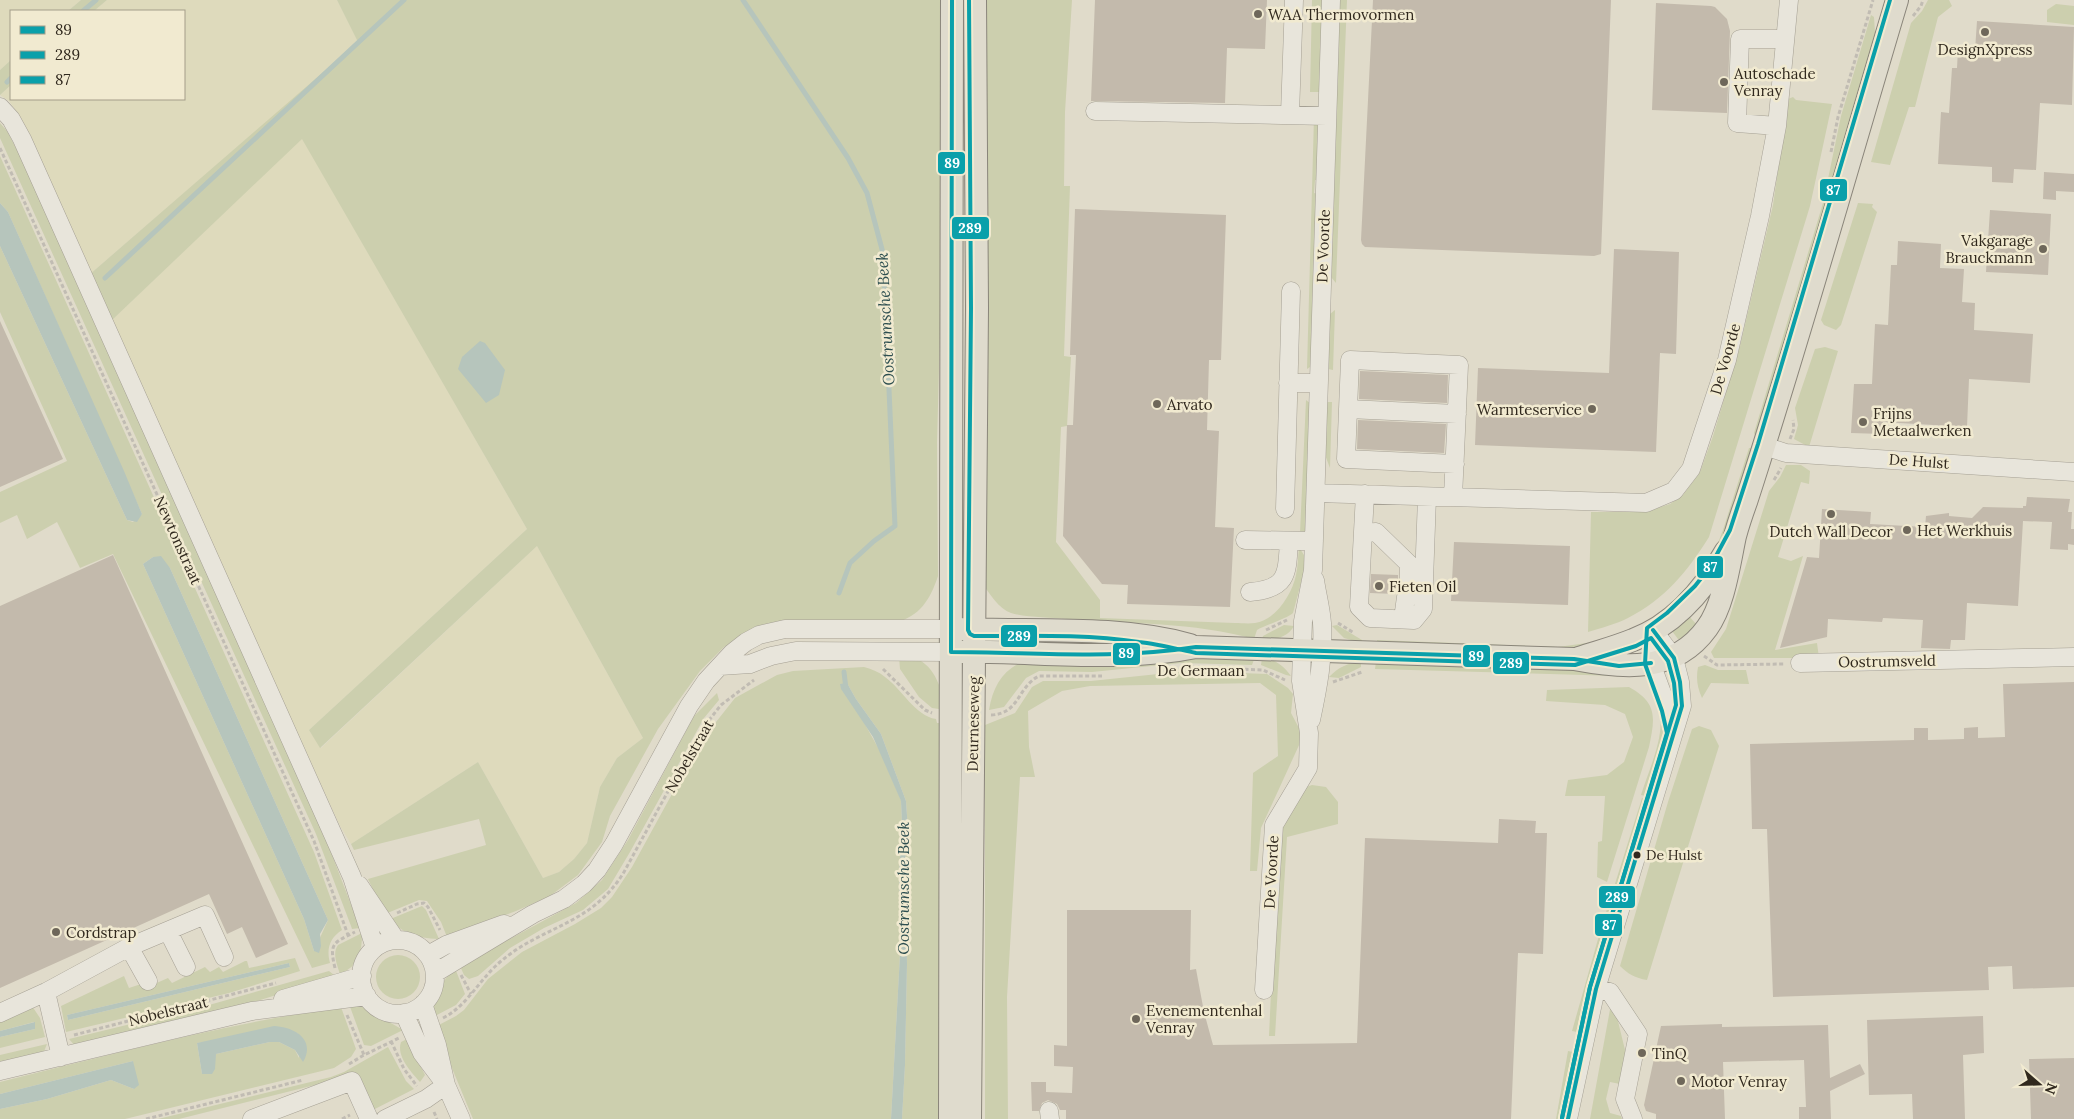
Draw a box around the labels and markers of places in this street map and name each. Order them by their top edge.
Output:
place label: WAA Thermovormen [1268,5,1414,24]
marker: WAA Thermovormen [1252,8,1264,20]
marker: DesignXpress [1979,26,1991,38]
place label: DesignXpress [1938,40,2033,59]
place label: Autoschade Venray [1733,64,1816,100]
marker: Autoschade Venray [1718,76,1730,88]
place label: Vakgarage Brauckmann [1945,231,2033,267]
marker: Vakgarage Brauckmann [2037,243,2049,255]
place label: Arvato [1166,395,1213,414]
marker: Arvato [1151,398,1163,410]
place label: Warmteservice [1477,400,1582,419]
marker: Warmteservice [1586,403,1598,415]
place label: Frijns Metaalwerken [1873,404,1972,440]
marker: Frijns Metaalwerken [1857,416,1869,428]
marker: Dutch Wall Decor [1825,508,1837,520]
place label: Het Werkhuis [1917,521,2012,540]
place label: Dutch Wall Decor [1769,522,1893,541]
marker: Het Werkhuis [1901,524,1913,536]
place label: Fieten Oil [1389,577,1457,596]
marker: Fieten Oil [1373,580,1385,592]
place label: De Hulst [1646,846,1703,864]
marker: De Hulst [1632,850,1642,860]
place label: Cordstrap [66,923,137,942]
marker: Cordstrap [50,926,62,938]
place label: Evenementenhal Venray [1145,1001,1262,1037]
marker: Evenementenhal Venray [1130,1013,1142,1025]
place label: TinQ [1652,1044,1687,1063]
marker: TinQ [1636,1047,1648,1059]
place label: Motor Venray [1691,1072,1787,1091]
marker: Motor Venray [1675,1075,1687,1087]

